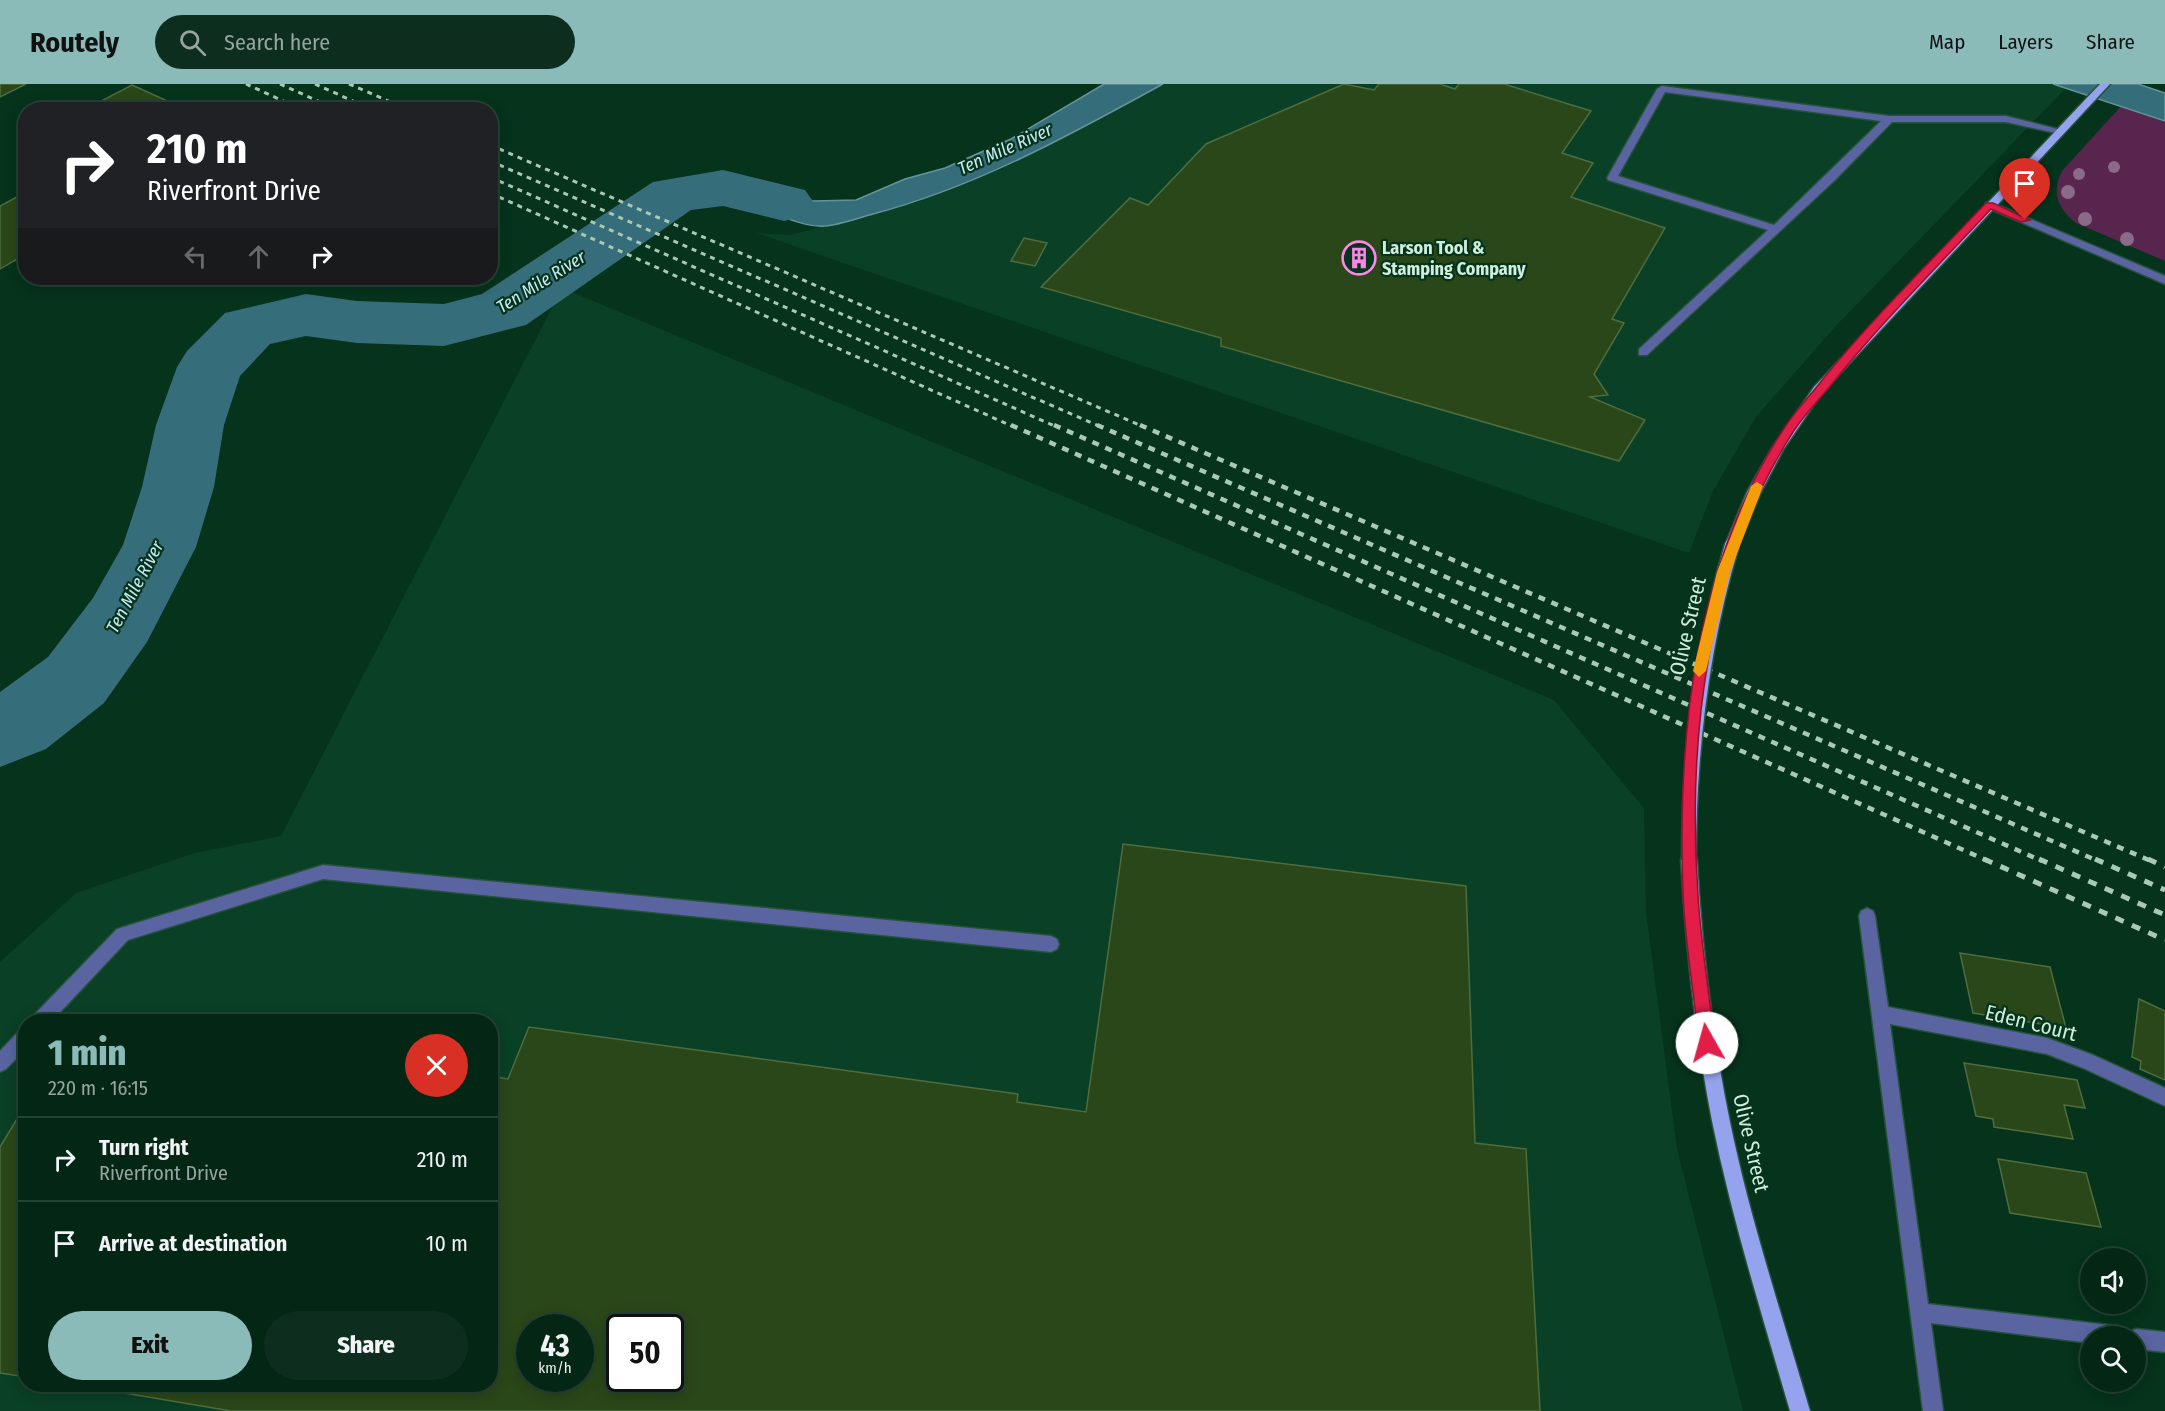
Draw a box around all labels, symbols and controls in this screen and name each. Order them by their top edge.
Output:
search box [155,15,575,69]
text: Routely [30,26,119,59]
icon: search [176,26,209,59]
text: Search here [224,29,330,56]
text: Map [1929,29,1965,55]
text: Layers [1998,29,2053,55]
text: Share [2086,29,2135,55]
water label: Ten Mile River [954,118,1056,180]
text: 210 m [147,124,247,174]
icon: right [48,126,126,204]
pin [1999,158,2050,220]
icon: arrive [2008,167,2041,200]
text: Riverfront Drive [147,175,321,207]
place label: Larson Tool & Stamping Company [1382,237,1526,280]
icon: left [179,240,212,273]
icon: ahead [242,240,275,273]
icon: right [305,240,338,273]
building icon: Larson Tool & Stamping Company [1341,240,1377,276]
water label: Ten Mile River [492,246,590,318]
water label: Ten Mile River [102,537,169,637]
street label: Olive Street [1664,574,1712,678]
street label: Eden Court [1982,999,2080,1047]
position arrow [1675,1011,1739,1075]
text: 1 min [48,1031,126,1075]
button: close [405,1034,468,1097]
text: 220 m · 16:15 [48,1076,148,1100]
street label: Olive Street [1727,1091,1775,1195]
text: Turn right [99,1134,188,1161]
icon: right [48,1143,81,1176]
text: 210 m [417,1146,468,1173]
text: Riverfront Drive [99,1161,228,1185]
icon: arrive [48,1227,81,1260]
text: Arrive at destination [99,1230,287,1257]
text: 10 m [426,1230,468,1257]
map controls [2080,1248,2146,1392]
button: sound [2080,1248,2146,1314]
button: Exit [48,1311,252,1380]
button: Share [264,1311,468,1380]
speed limit sign: 50 [606,1314,684,1392]
button: search [2080,1326,2146,1392]
text: 43 [540,1328,570,1364]
text: km/h [538,1359,572,1377]

